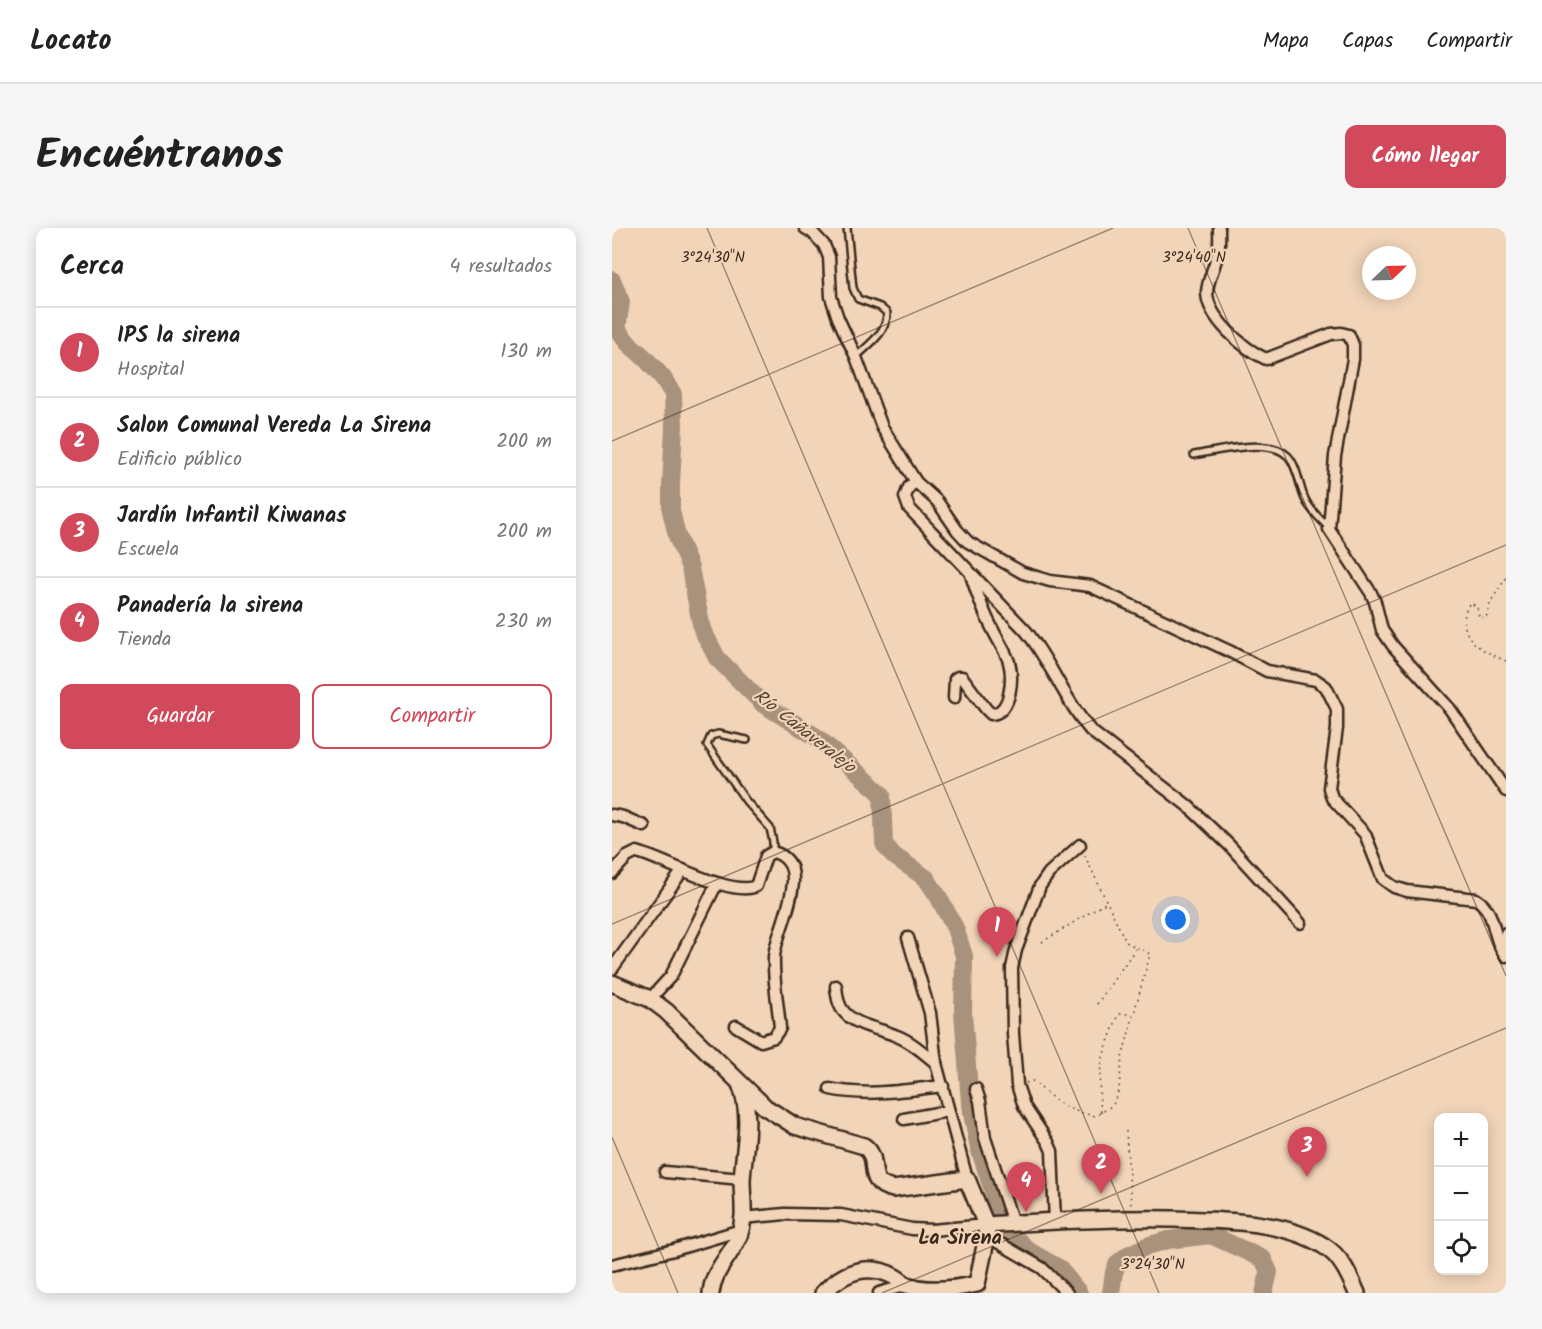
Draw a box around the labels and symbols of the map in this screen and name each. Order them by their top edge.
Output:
text: 3°24'30"N [681,246,745,270]
text: 3°24'40"N [1162,246,1226,270]
north arrow [1362,246,1416,300]
water label: Río Cañaveralejo [747,683,863,782]
your location [1161,905,1190,934]
pin: 1 [978,908,1016,957]
pin: 3 [1288,1128,1326,1177]
pin: 2 [1082,1144,1120,1194]
pin: 4 [1006,1162,1046,1212]
district label: La Sirena [918,1223,1002,1255]
text: 3°24'30"N [1121,1253,1185,1277]

